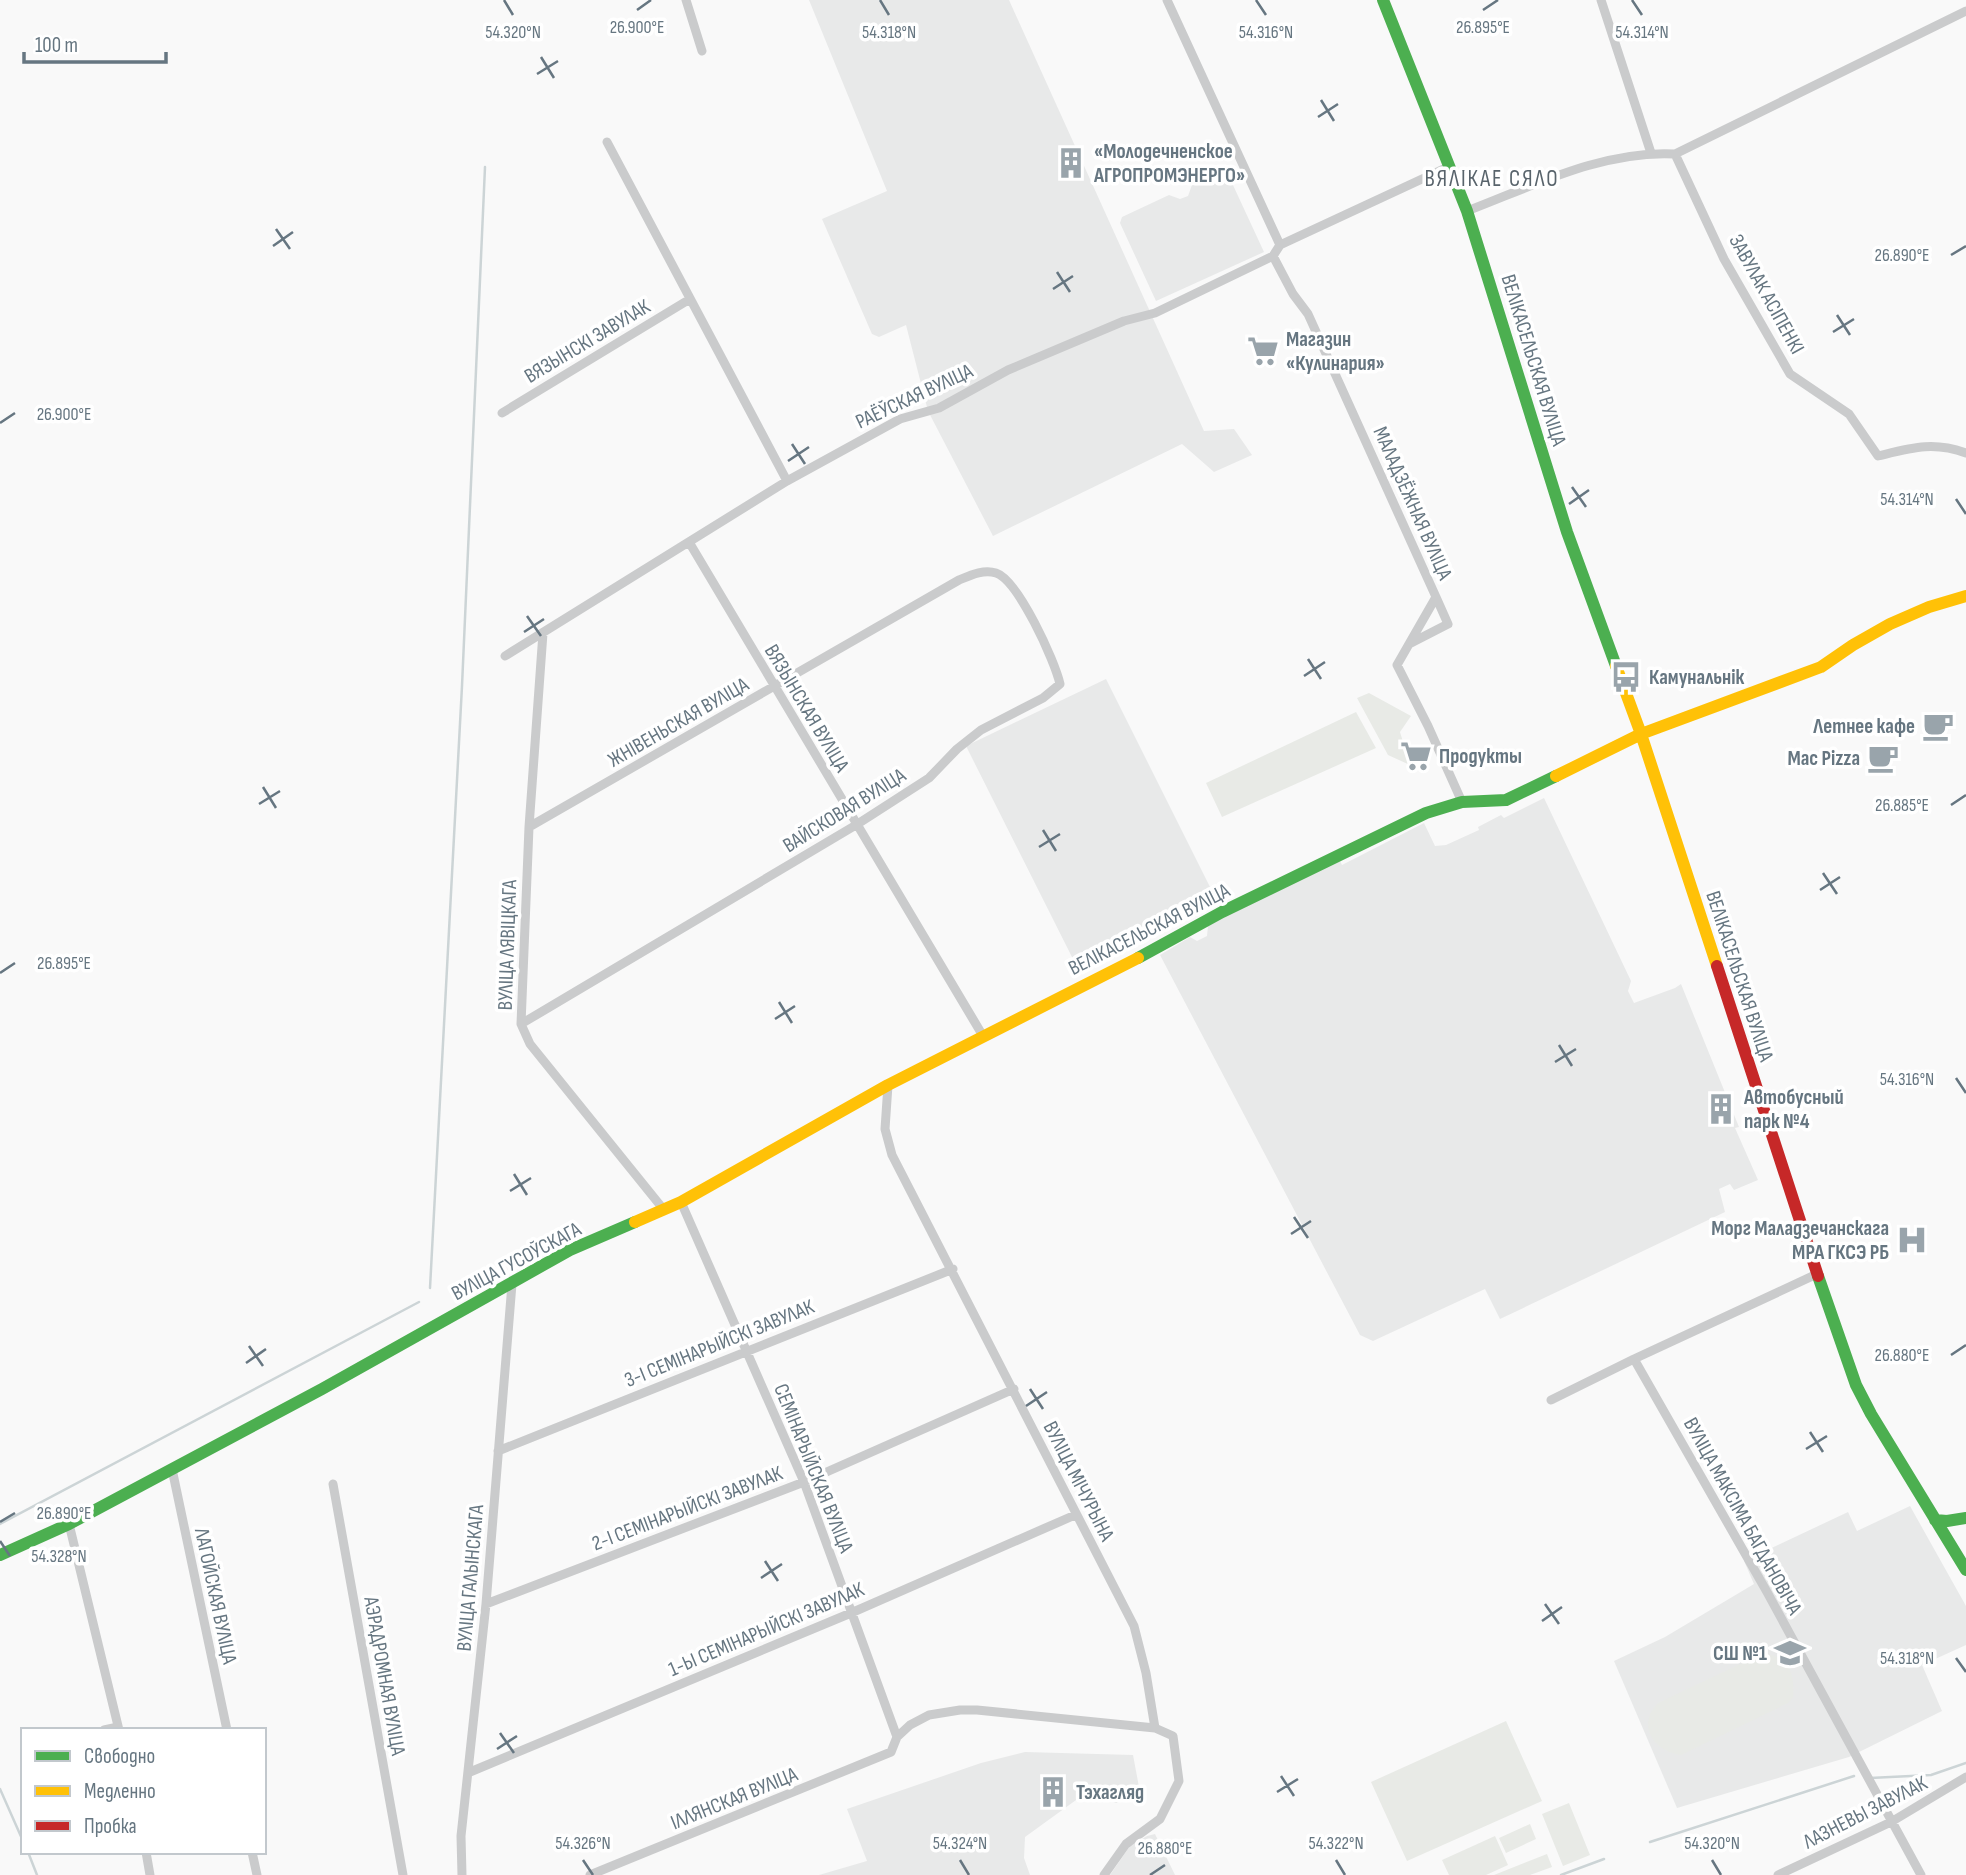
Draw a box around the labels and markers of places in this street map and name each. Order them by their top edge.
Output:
place label: «Молодечненское АГРОПРОМЭНЕРГО» [1093,139,1245,188]
building icon: «Молодечненское АГРОПРОМЭНЕРГО» [1054,146,1088,180]
place label: Магазин «Кулинария» [1286,327,1385,376]
supermarket icon: Магазин «Кулинария» [1246,334,1280,368]
bus stop icon: Камунальнік [1609,660,1643,694]
place label: Камунальнік [1649,665,1744,690]
cafe icon: Летнее кафе [1921,709,1955,743]
place label: Летнее кафе [1812,714,1915,739]
supermarket icon: Продукты [1399,739,1433,773]
cafe icon: Mac Pizza [1866,741,1900,775]
place label: Продукты [1439,744,1522,769]
place label: Mac Pizza [1787,746,1860,771]
place label: Автобусный парк №4 [1743,1085,1844,1134]
building icon: Автобусный парк №4 [1704,1092,1738,1126]
place label: Морг Маладзечанскага МРА ГКСЭ РБ [1711,1216,1889,1265]
hospital icon: Морг Маладзечанскага МРА ГКСЭ РБ [1895,1223,1929,1257]
school or university icon: СШ №1 [1773,1636,1807,1670]
place label: СШ №1 [1713,1641,1767,1666]
building icon: Тэхагляд [1036,1775,1070,1809]
place label: Тэхагляд [1076,1780,1144,1805]

